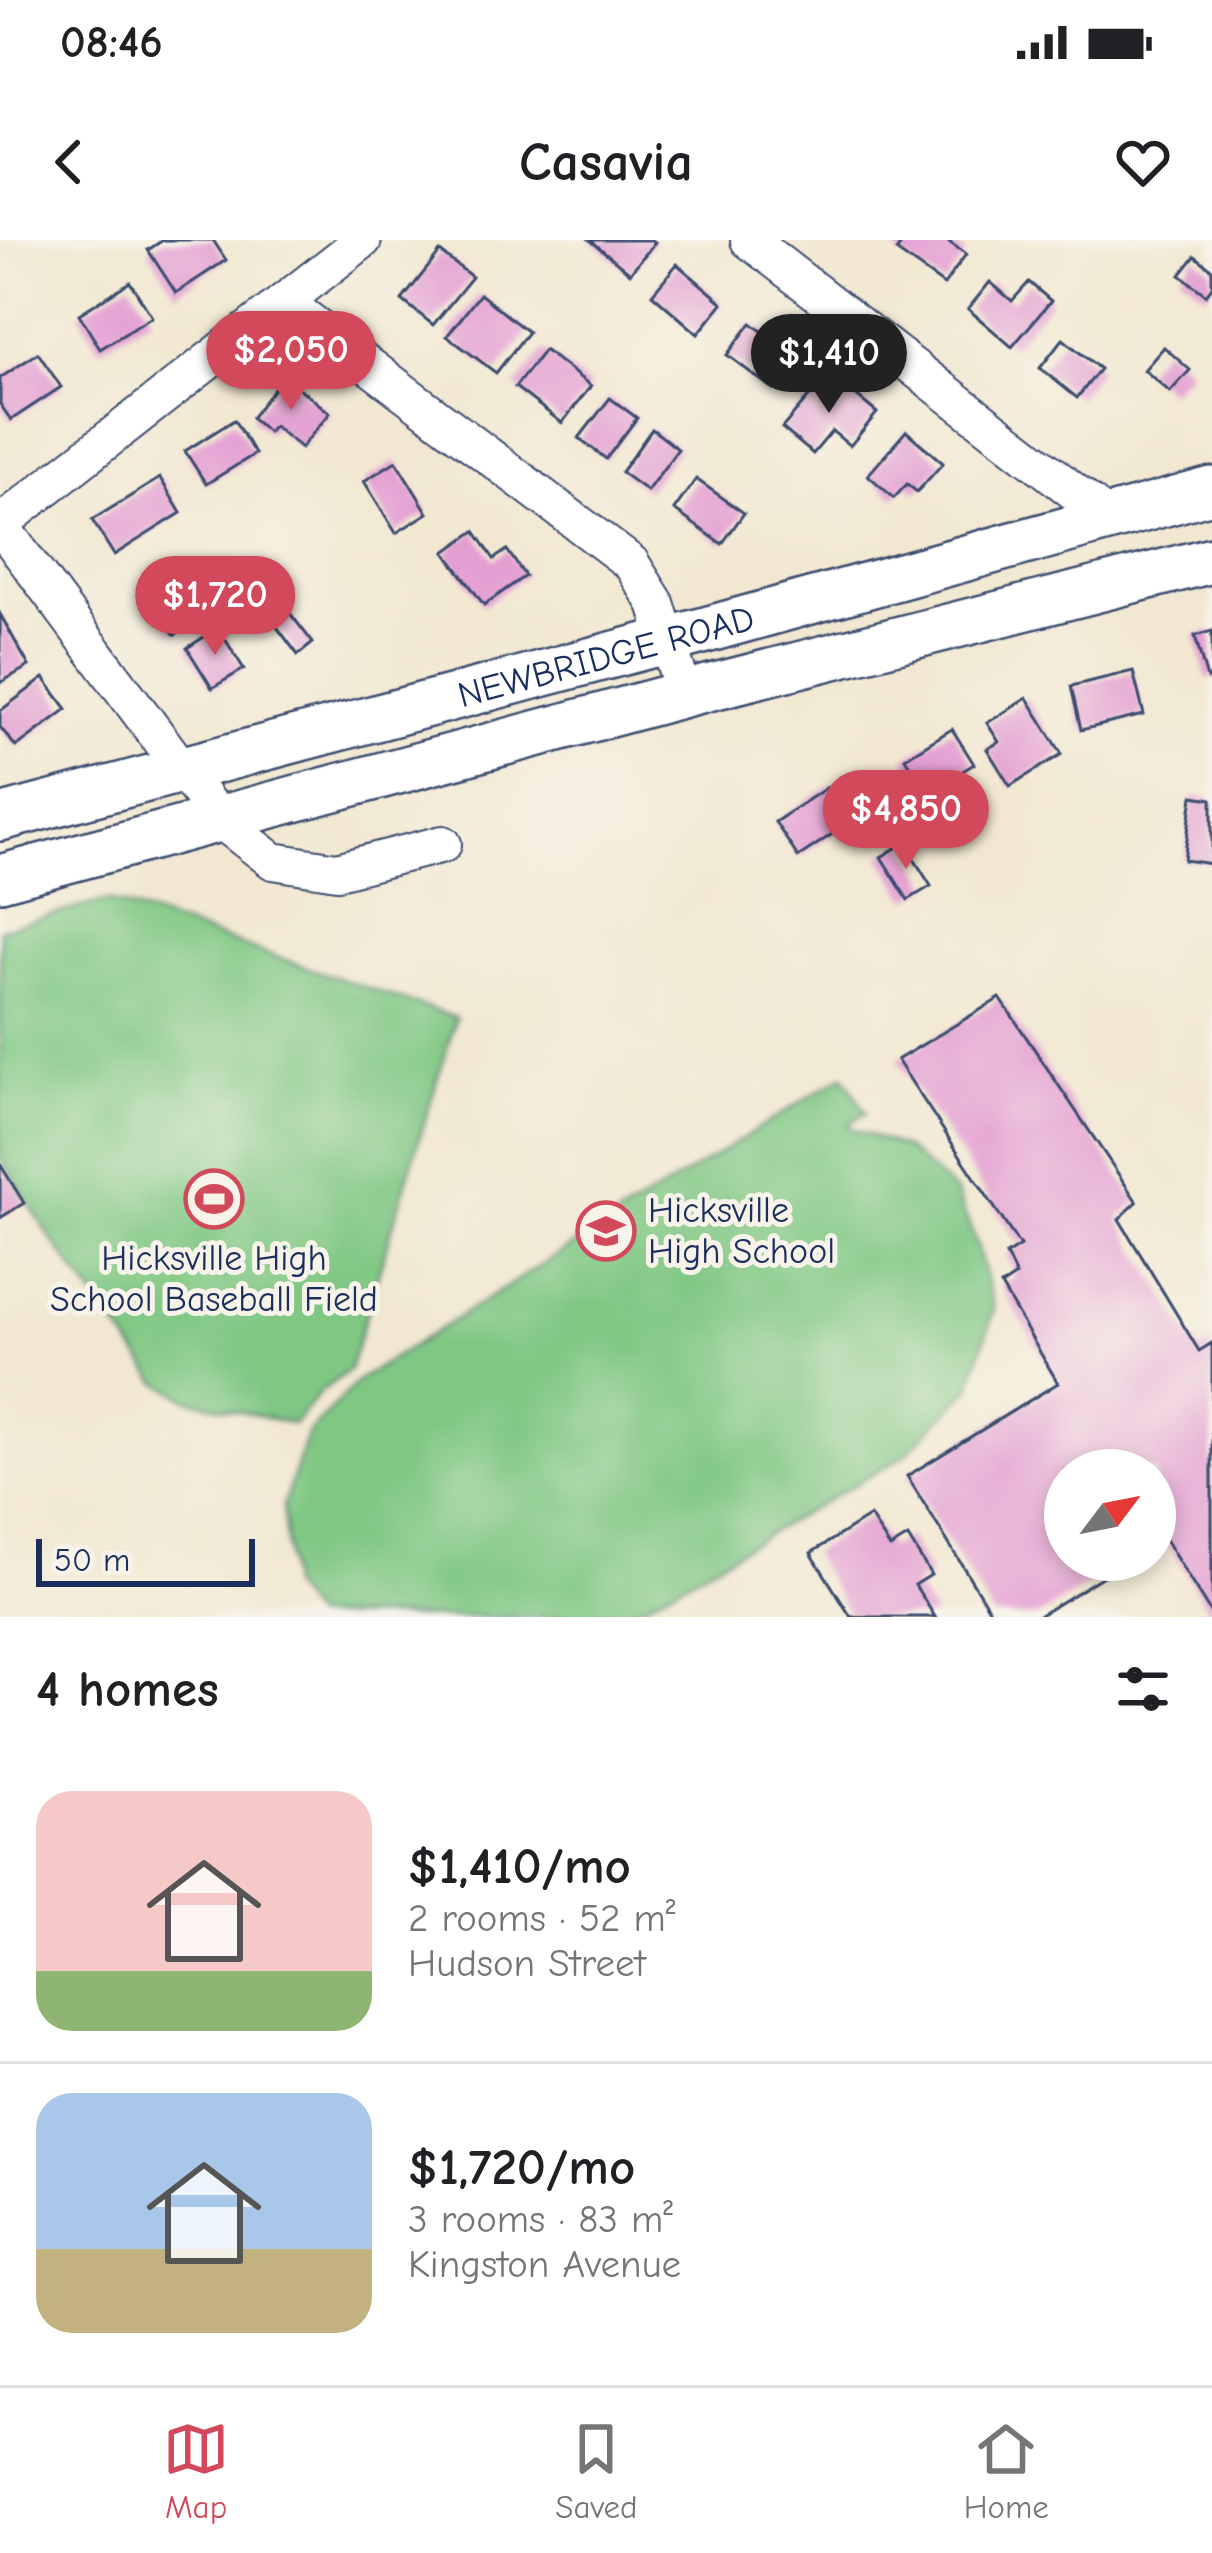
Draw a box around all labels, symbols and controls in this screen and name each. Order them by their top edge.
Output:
text: 08:46 [60,16,163,68]
icon: back [36,129,102,195]
icon: heart [1110,129,1176,195]
text: Casavia [519,131,693,194]
pin: $2,050 [193,311,389,413]
pin: $1,410 [731,314,927,416]
text: $2,050 [233,327,349,372]
text: $1,410 [778,330,880,375]
pin: $1,720 [117,556,313,658]
text: $1,720 [162,572,268,617]
street label: NEWBRIDGE ROAD [453,597,759,716]
pin: $4,850 [808,770,1004,872]
text: $4,850 [850,786,962,831]
sports icon: Hicksville High School Baseball Field [183,1168,245,1230]
place label: Hicksville High School [648,1190,835,1272]
school or university icon: Hicksville High School [575,1200,637,1262]
place label: Hicksville High School Baseball Field [50,1238,378,1320]
north arrow [1044,1449,1176,1581]
map controls [1044,1449,1176,1581]
scale bar [36,1533,255,1586]
text: 50 m [54,1541,130,1579]
icon: filters [1110,1656,1176,1722]
text: 4 homes [36,1660,219,1719]
text: $1,410/mo [408,1837,631,1896]
icon: home [132,1839,276,1983]
text: 2 rooms · 52 m² [408,1896,675,1941]
text: Hudson Street [408,1941,646,1986]
text: $1,720/mo [408,2138,635,2197]
icon: home [132,2141,276,2285]
text: 3 rooms · 83 m² [408,2197,673,2242]
text: Kingston Avenue [408,2242,681,2287]
tab: Map [163,2416,229,2526]
tab: Saved [555,2416,638,2526]
tab: Home [964,2416,1049,2526]

